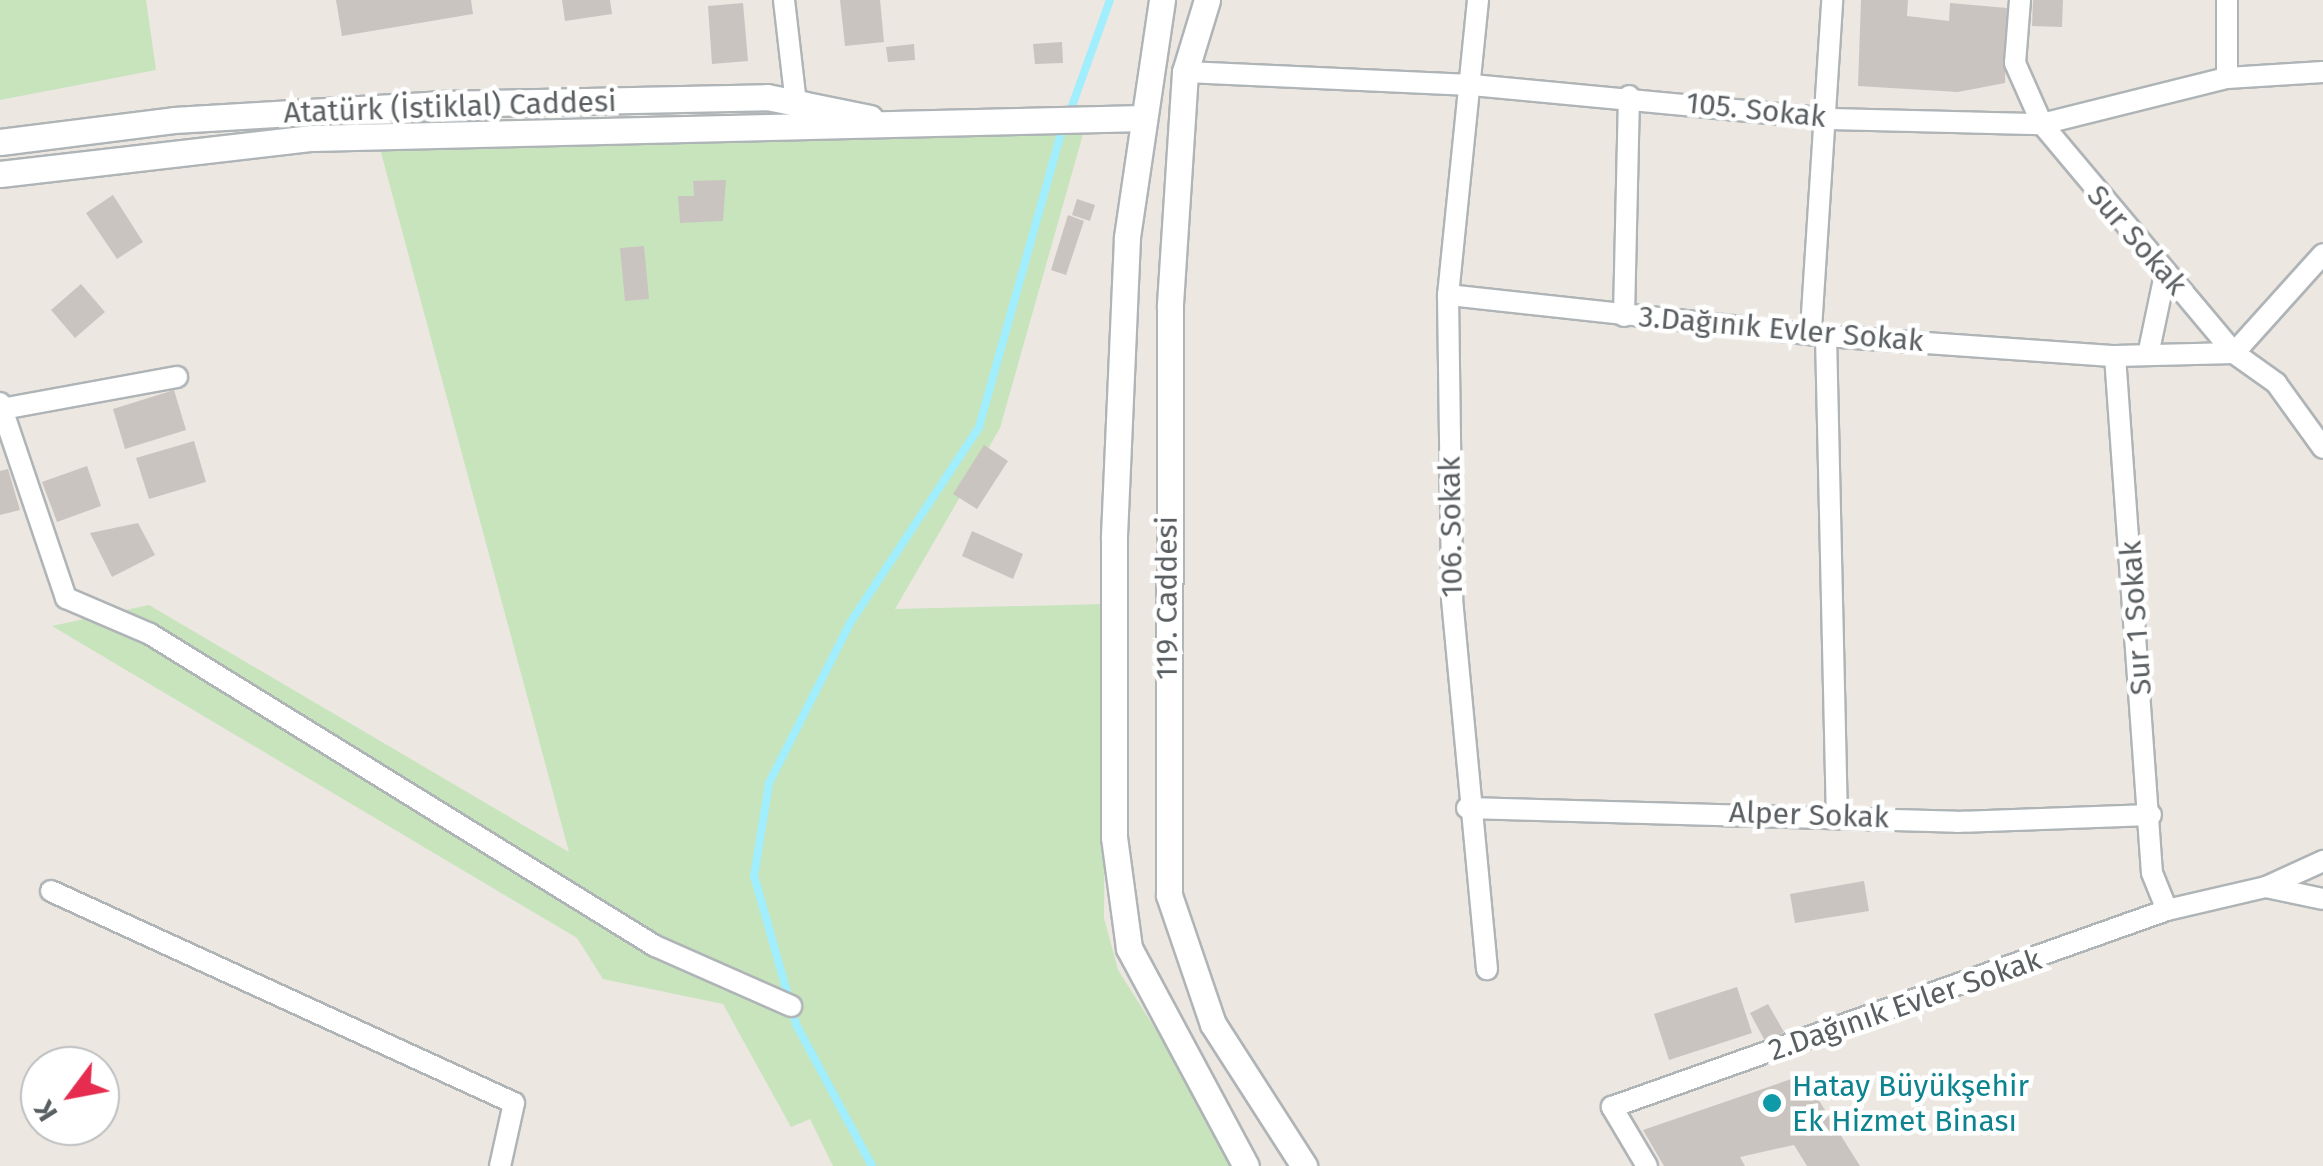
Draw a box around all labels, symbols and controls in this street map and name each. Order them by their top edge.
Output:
street label: Atatürk (İstiklal) Caddesi [283,83,617,131]
street label: 105. Sokak [1684,85,1828,135]
street label: Sur Sokak [2080,178,2194,302]
street label: 3.Dağınık Evler Sokak [1637,299,1925,359]
street label: 106. Sokak [1432,456,1470,598]
street label: 119. Caddesi [1149,516,1185,680]
street label: Sur 1 Sokak [2113,540,2159,696]
street label: Alper Sokak [1728,794,1890,836]
street label: 2.Dağınık Evler Sokak [1764,941,2046,1069]
north arrow [20,1046,120,1146]
place label: Hatay Büyükşehir Ek Hizmet Binası [1792,1068,2029,1138]
marker: Hatay Büyükşehir Ek Hizmet Binası [1761,1092,1783,1114]
text: K [27,1095,65,1127]

